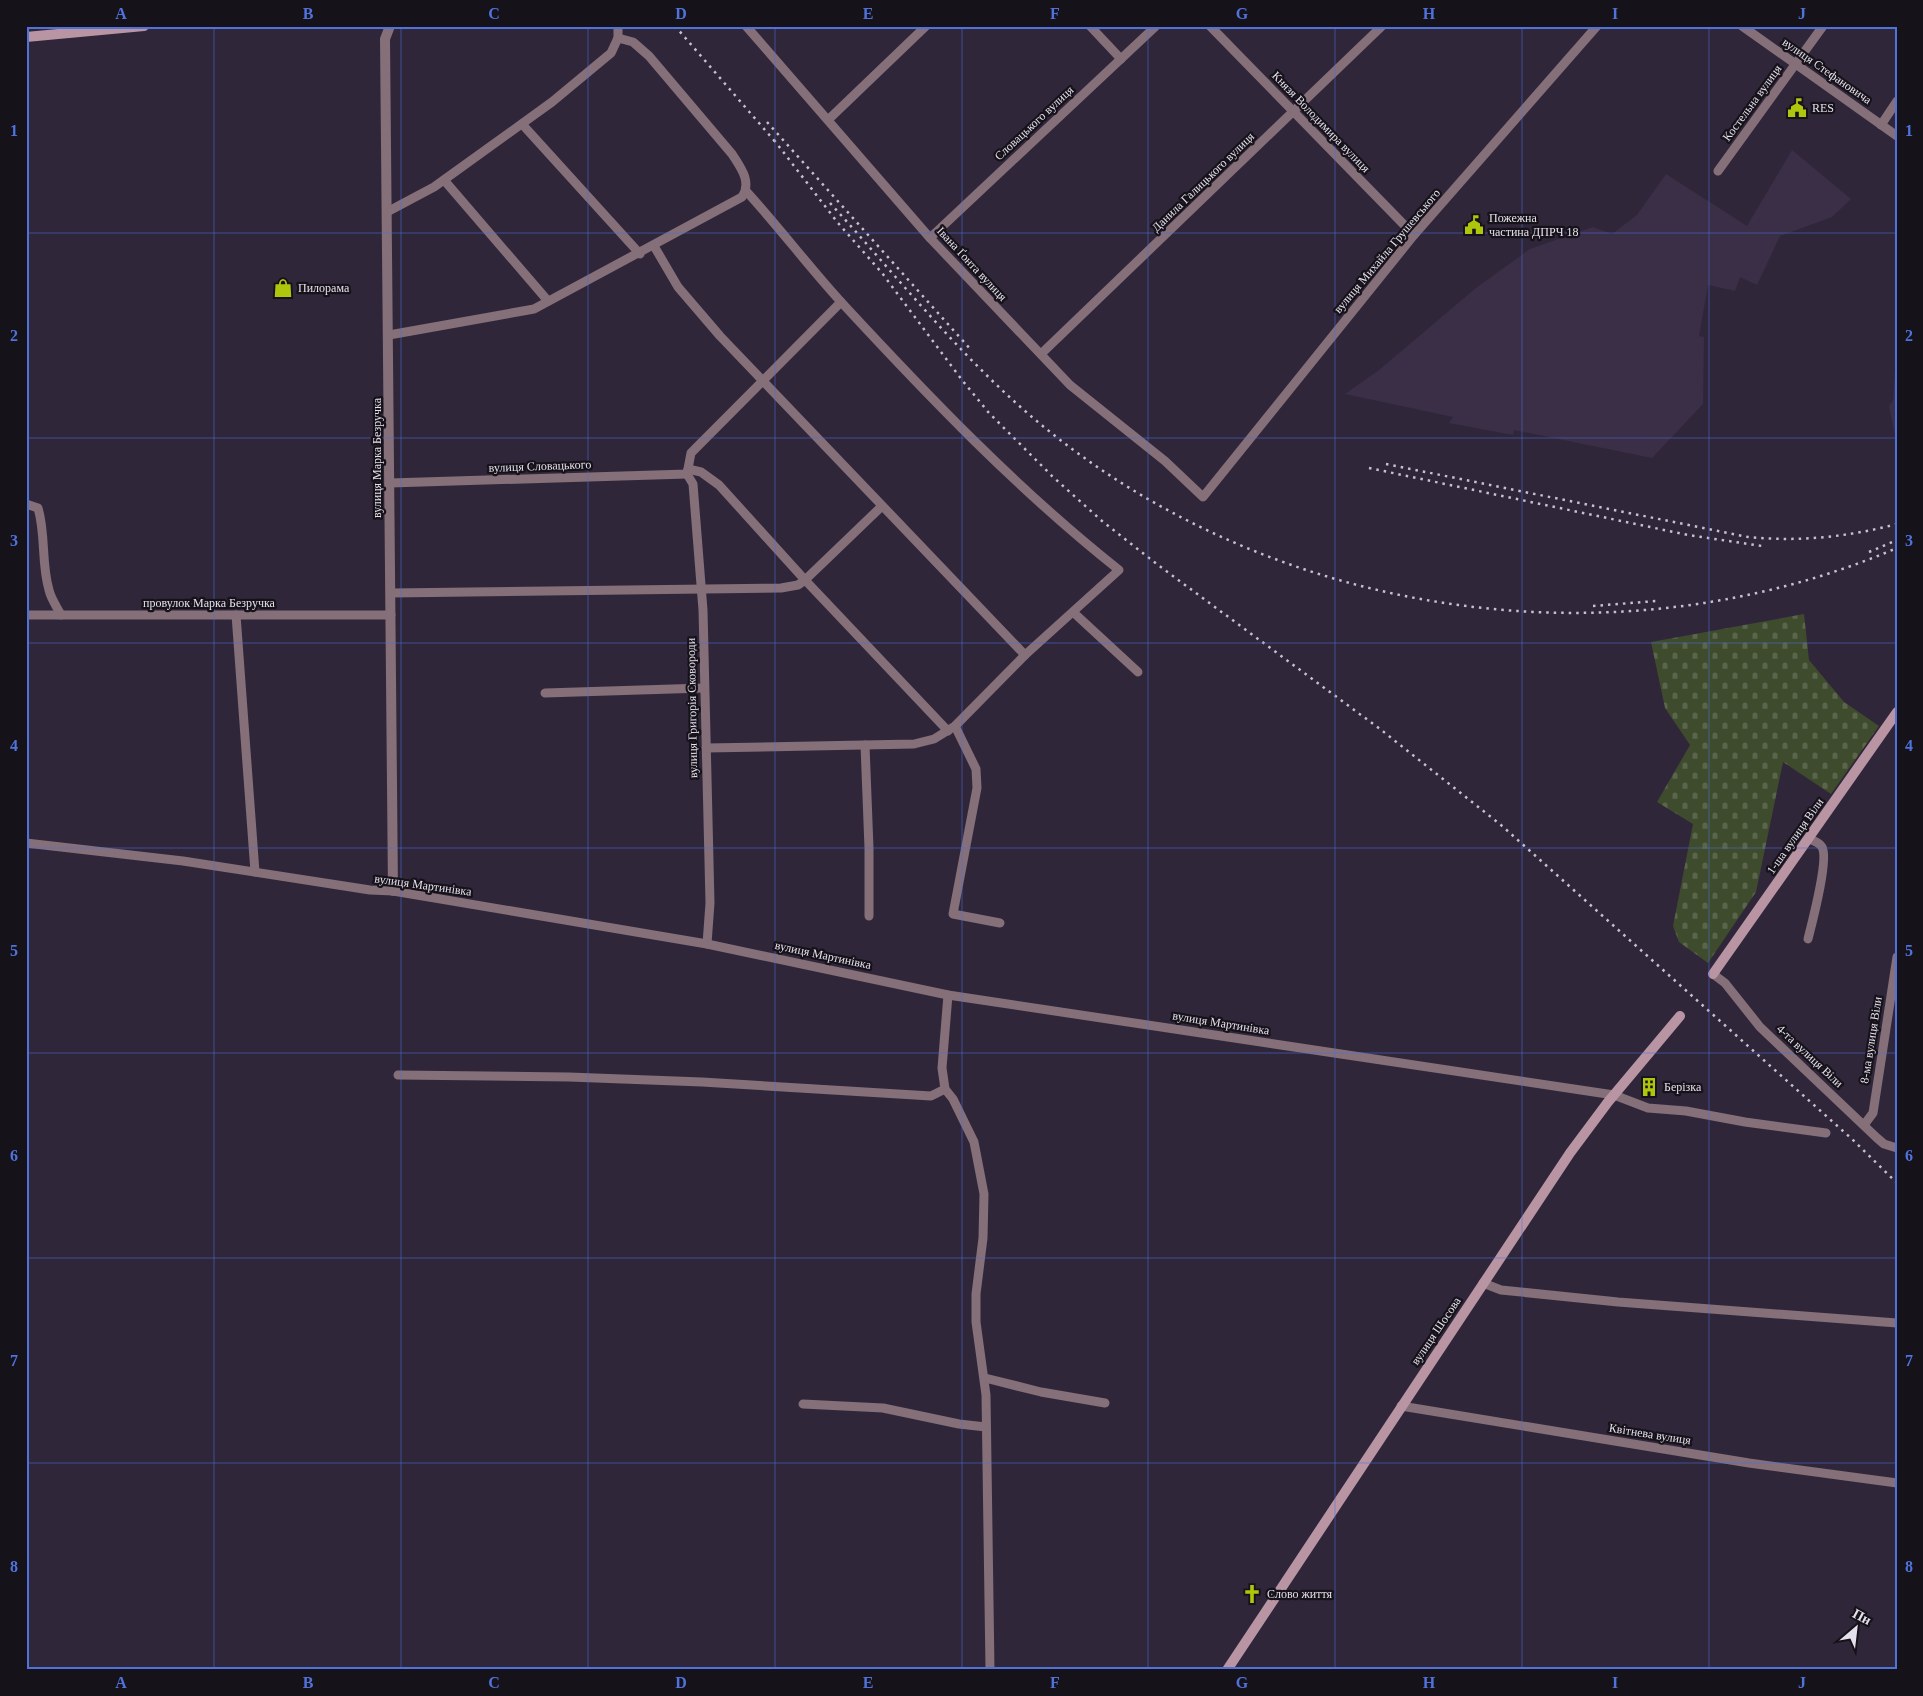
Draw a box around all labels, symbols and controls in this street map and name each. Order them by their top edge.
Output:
text: A [115,5,127,22]
text: B [303,5,314,22]
text: C [488,5,500,22]
text: D [675,5,687,22]
text: E [863,5,873,22]
text: F [1050,5,1060,22]
text: G [1236,5,1249,22]
text: H [1423,5,1436,22]
text: I [1612,5,1618,22]
text: J [1798,5,1806,22]
street label: вулиця Стефановича [1780,35,1875,107]
street label: Костельна вулиця [1720,62,1785,144]
street label: Князя Володимира вулиця [1269,69,1373,176]
street label: Словацького вулиця [992,83,1077,163]
public building icon: RES [1786,97,1808,119]
place label: RES [1812,101,1834,115]
text: 1 [10,122,18,139]
text: 1 [1905,122,1913,139]
street label: Данила Галицького вулиця [1149,129,1257,235]
street label: вулиця Михайла Грушевського [1331,186,1443,316]
place label: Пожежна частина ДПРЧ 18 [1489,211,1578,239]
public building icon: Пожежна частина ДПРЧ 18 [1463,214,1485,236]
street label: Івана Ґонта вулиця [934,224,1010,304]
shop icon: Пилорама [272,277,294,299]
place label: Пилорама [298,281,350,295]
text: 2 [10,327,18,344]
text: 2 [1905,327,1913,344]
street label: вулиця Марка Безручка [370,397,384,518]
street label: вулиця Словацького [488,457,592,475]
text: 3 [10,532,18,549]
text: 3 [1905,532,1913,549]
street label: провулок Марка Безручка [143,596,276,610]
street label: вулиця Григорія Сковороди [684,637,700,778]
text: 4 [10,737,18,754]
text: 4 [1905,737,1913,754]
street label: 1-ша вулиця Віли [1764,795,1827,877]
street label: вулиця Мартинівка [374,871,473,899]
street label: вулиця Мартинівка [774,938,873,972]
text: 5 [10,942,18,959]
text: 5 [1905,942,1913,959]
street label: 8-ма вулиця Віли [1857,995,1885,1084]
street label: вулиця Мартинівка [1172,1008,1271,1038]
street label: 4-та вулиця Віли [1774,1022,1846,1091]
building icon: Берізка [1638,1076,1660,1098]
place label: Берізка [1664,1080,1702,1094]
text: 6 [10,1147,18,1164]
text: 6 [1905,1147,1913,1164]
street label: вулиця Шосова [1408,1294,1464,1368]
text: 7 [10,1352,18,1369]
text: 7 [1905,1352,1913,1369]
street label: Квітнева вулиця [1608,1421,1693,1447]
text: 8 [10,1558,18,1575]
text: 8 [1905,1558,1913,1575]
church icon: Слово життя [1241,1583,1263,1605]
place label: Слово життя [1267,1587,1333,1601]
north arrow [1830,1604,1880,1654]
text: Пн [1850,1606,1874,1628]
text: A [115,1674,127,1691]
text: B [303,1674,314,1691]
text: C [488,1674,500,1691]
text: D [675,1674,687,1691]
text: E [863,1674,873,1691]
text: F [1050,1674,1060,1691]
text: G [1236,1674,1249,1691]
text: H [1423,1674,1436,1691]
text: I [1612,1674,1618,1691]
text: J [1798,1674,1806,1691]

